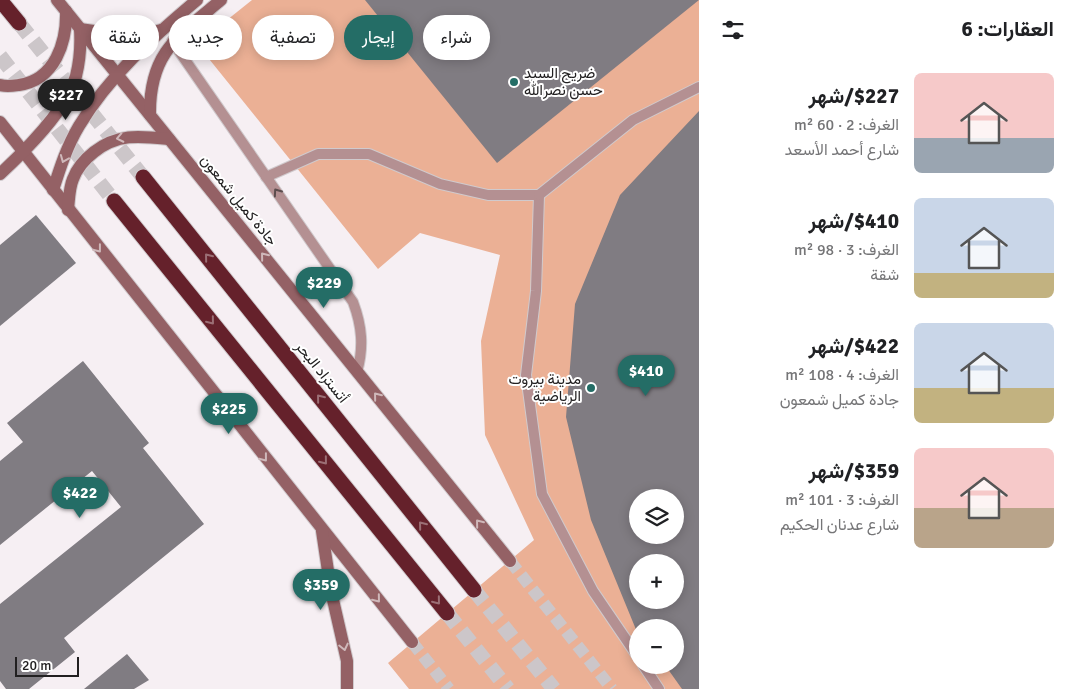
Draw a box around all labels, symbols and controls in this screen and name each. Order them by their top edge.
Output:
chip: شقة [91,15,159,60]
chip: جديد [169,15,242,60]
chip: تصفية [252,15,334,60]
chip: إيجار [344,15,413,60]
chip: شراء [423,15,490,60]
icon: filters [719,16,747,44]
text: العقارات: 6 [961,16,1054,42]
place label: ضريح السيد حسن نصرالله [524,64,603,100]
marker: ضريح السيد حسن نصرالله [508,76,520,88]
pin: $227 [36,78,96,121]
text: $227/شهر [809,83,899,109]
text: $227 [49,85,83,105]
icon: home [954,93,1014,153]
text: الغرف: 2 · 60 m² [794,115,899,135]
one-way arrow [116,132,125,143]
text: شارع أحمد الأسعد [785,140,899,160]
street label: جادة كميل شمعون [197,151,281,249]
one-way arrow [59,154,70,163]
one-way arrow [274,188,283,197]
text: $410/شهر [809,208,899,234]
icon: home [954,218,1014,278]
text: الغرف: 3 · 98 m² [794,240,899,260]
one-way arrow [92,243,101,252]
one-way arrow [260,253,269,262]
one-way arrow [204,254,213,263]
text: شقة [870,265,899,285]
pin: $229 [294,266,354,309]
text: $229 [307,273,341,293]
one-way arrow [205,315,213,324]
text: $422/شهر [809,333,899,359]
street label: أتستراد البحر [291,337,353,407]
icon: home [954,343,1014,403]
pin: $410 [616,354,676,397]
text: $410 [629,361,663,381]
text: الغرف: 4 · 108 m² [785,365,899,385]
place label: مدينة بيروت الرياضية [508,370,581,405]
marker: مدينة بيروت الرياضية [585,382,597,394]
text: جادة كميل شمعون [780,390,899,410]
pin: $225 [199,392,259,435]
one-way arrow [374,393,382,402]
one-way arrow [318,395,326,404]
text: $225 [212,399,246,419]
one-way arrow [259,452,267,461]
one-way arrow [318,455,326,464]
text: $359/شهر [809,458,899,484]
icon: home [954,468,1014,528]
pin: $422 [50,476,110,519]
text: $422 [63,483,97,503]
map controls [629,489,684,674]
button: layers [629,489,684,544]
text: الغرف: 3 · 101 m² [785,490,899,510]
text: شارع عدنان الحكيم [780,515,899,535]
one-way arrow [475,519,484,528]
one-way arrow [419,522,427,531]
button: + [629,554,684,609]
pin: $359 [291,568,351,611]
text: $359 [304,575,338,595]
one-way arrow [371,593,380,602]
one-way arrow [431,595,439,604]
button: − [629,619,684,674]
one-way arrow [338,643,349,652]
scale bar [15,654,79,677]
text: 20 m [22,657,51,674]

